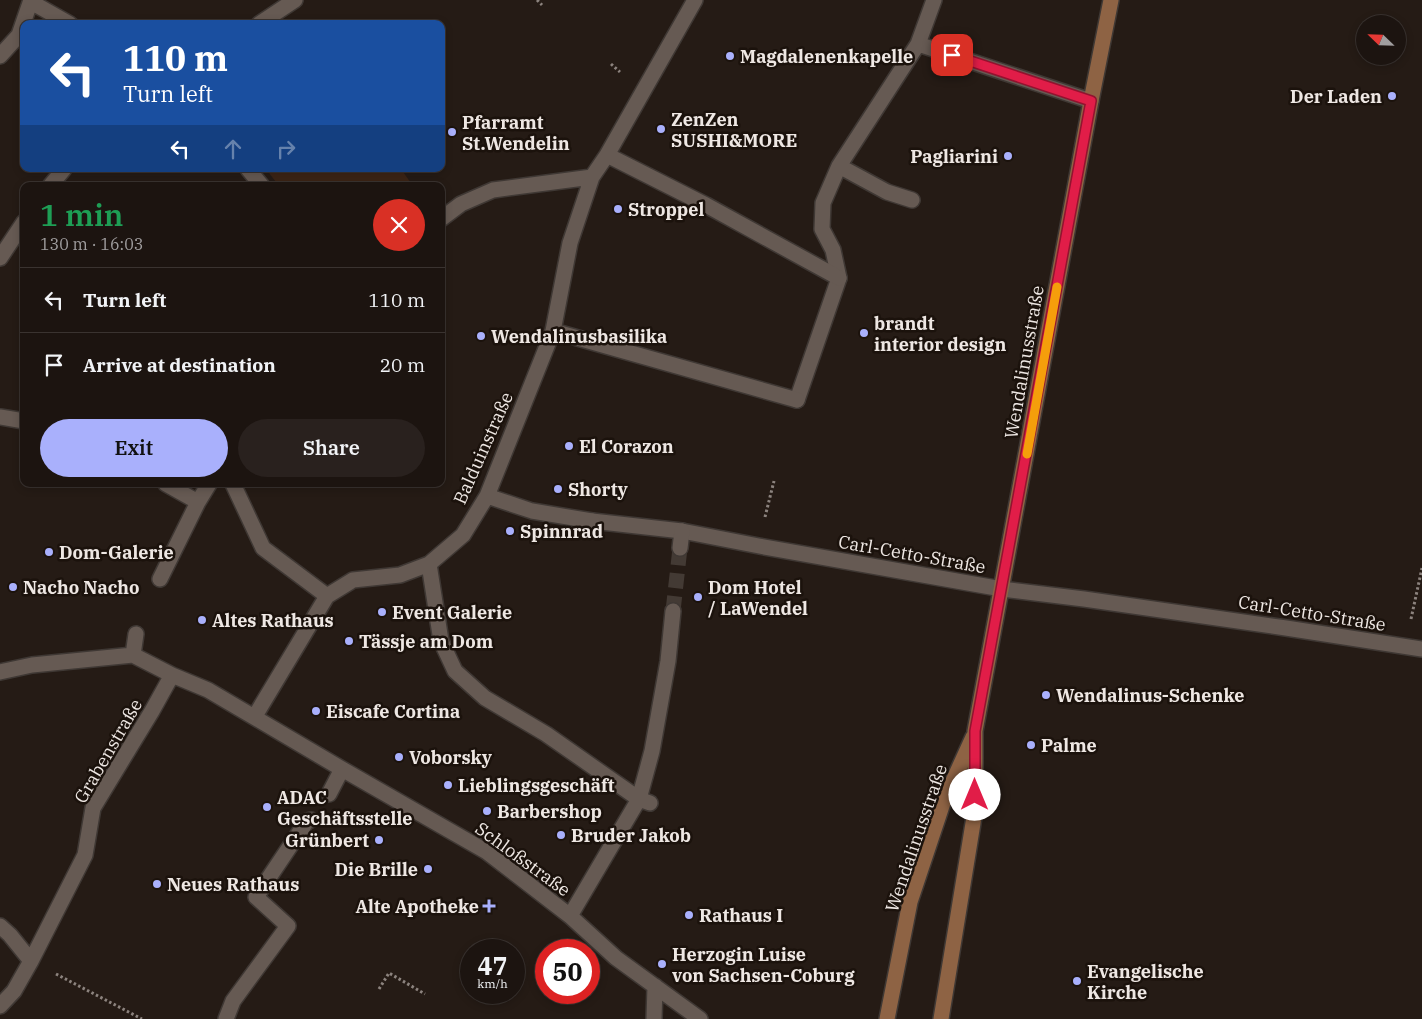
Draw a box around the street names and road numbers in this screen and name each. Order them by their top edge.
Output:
street label: Wendalinusstraße [999,284,1049,440]
street label: Balduinstraße [448,388,518,508]
street label: Carl-Cetto-Straße [837,530,987,578]
street label: Carl-Cetto-Straße [1237,590,1387,636]
street label: Grabenstraße [69,695,147,807]
street label: Wendalinusstraße [880,761,952,915]
street label: Schloßstraße [471,817,575,901]

